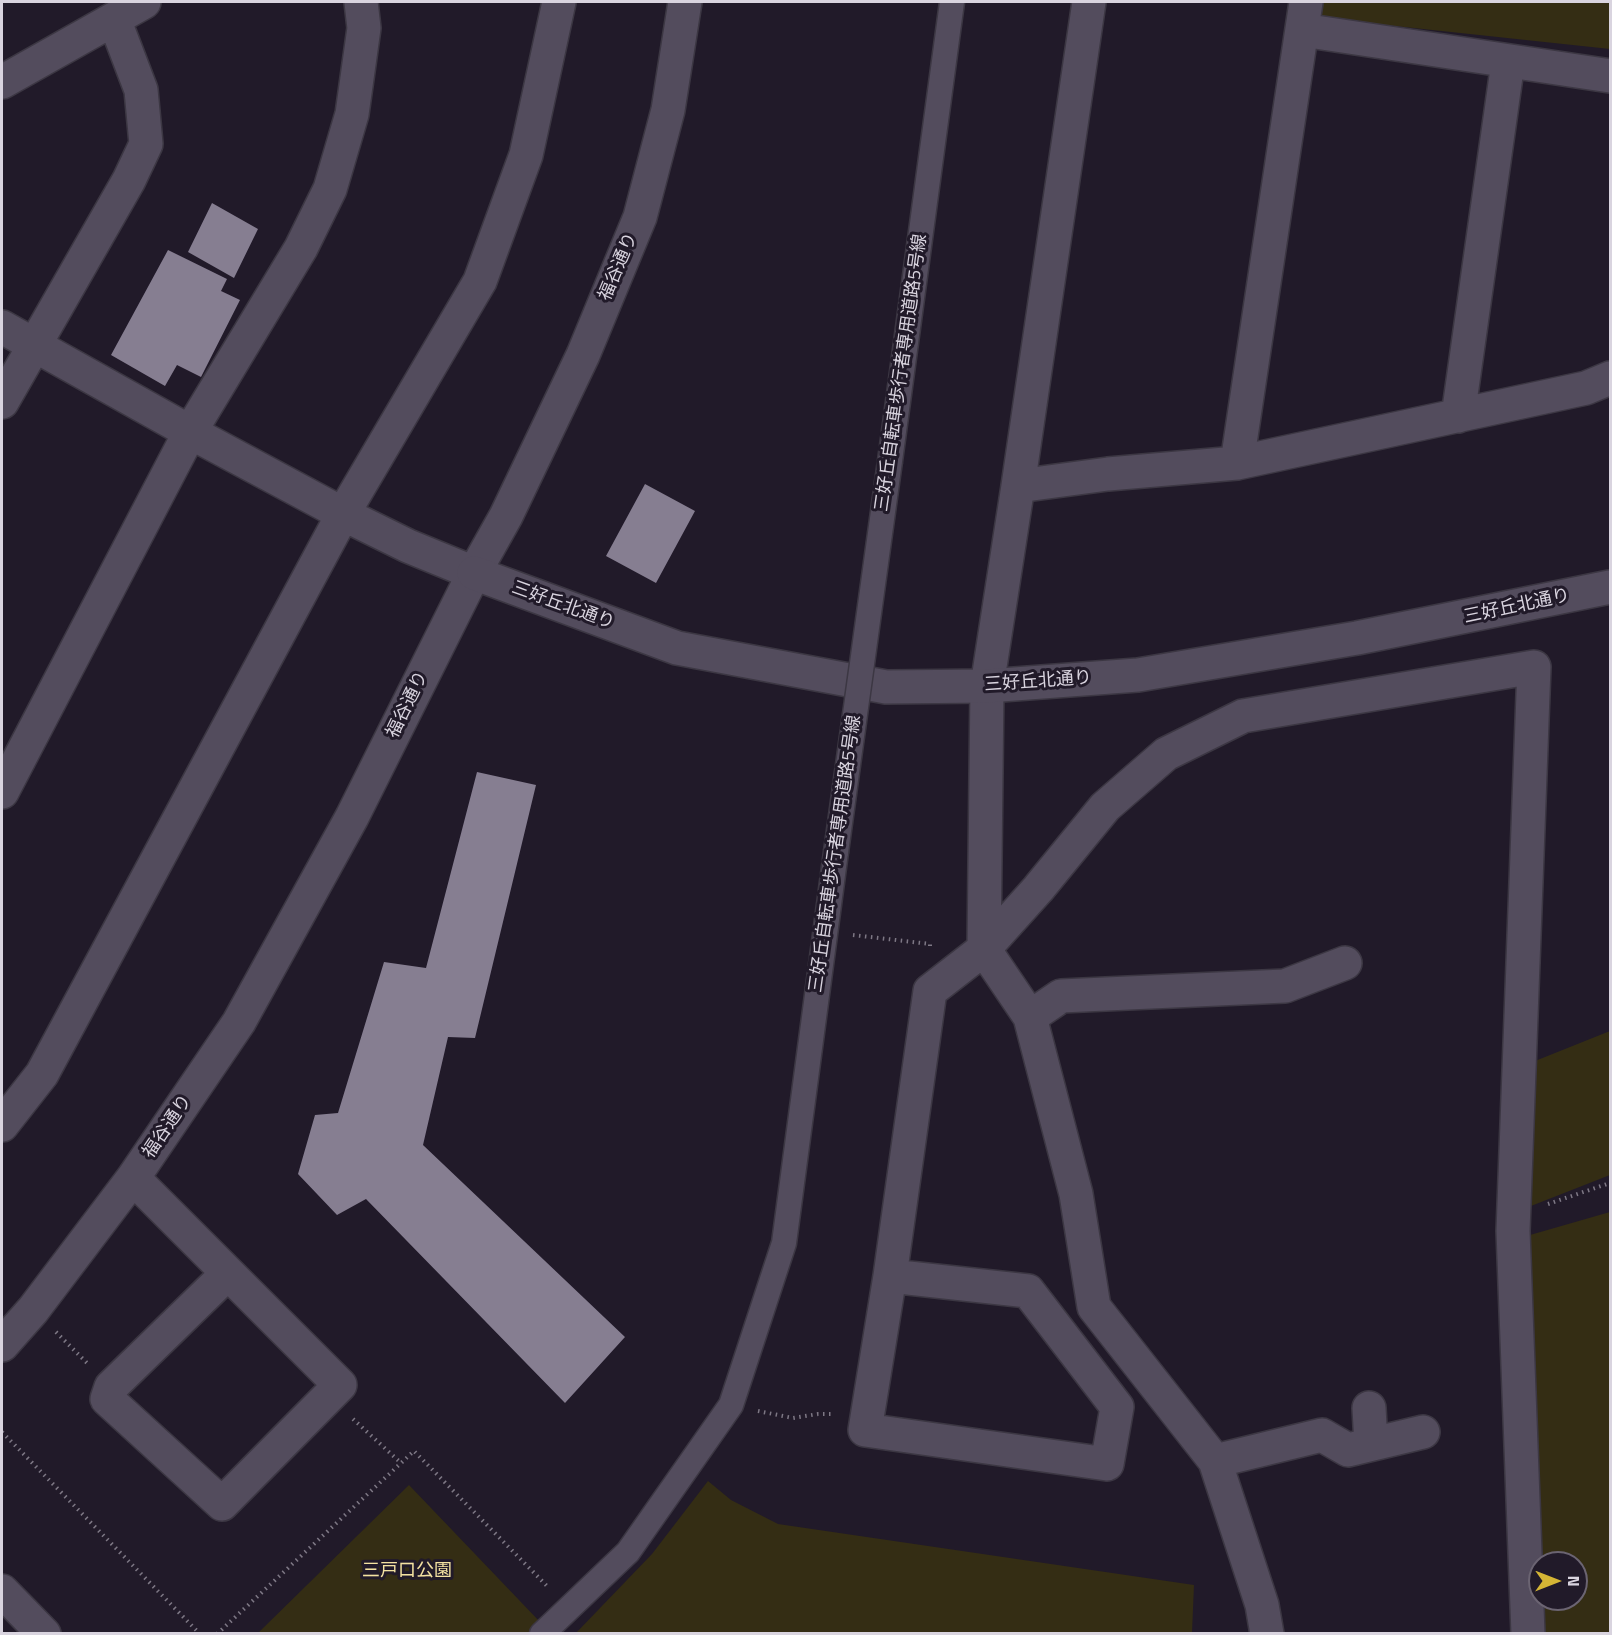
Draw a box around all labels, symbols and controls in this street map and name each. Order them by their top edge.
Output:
street label: 福谷通り [595,230,643,304]
street label: 三好丘自転車歩行者専用道路5号線 [872,233,932,513]
street label: 三好丘北通り [509,577,617,635]
street label: 三好丘北通り [1462,585,1572,629]
street label: 三好丘北通り [983,667,1093,697]
street label: 福谷通り [383,668,433,742]
street label: 三好丘自転車歩行者専用道路5号線 [806,714,866,994]
street label: 福谷通り [139,1091,197,1163]
north arrow [1528,1551,1588,1611]
park label: 三戸口公園 [362,1561,452,1583]
text: N [1562,1575,1586,1587]

